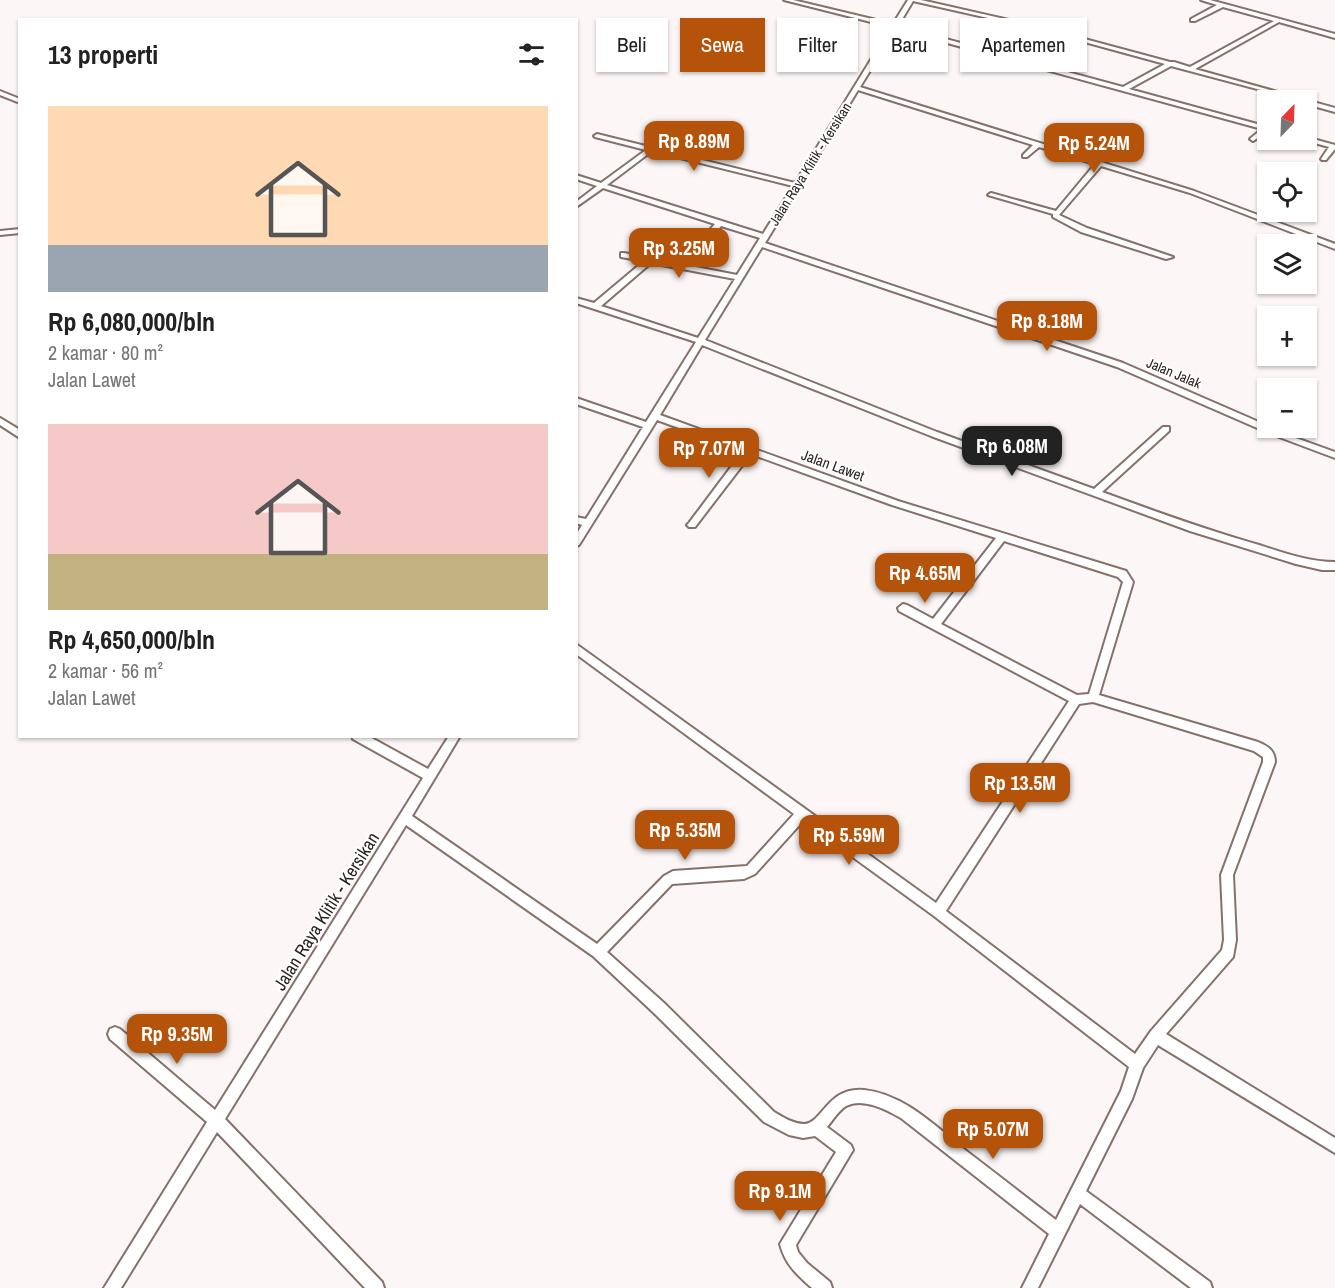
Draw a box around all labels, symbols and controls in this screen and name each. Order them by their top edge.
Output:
chip: Beli [596,18,668,72]
chip: Sewa [680,18,765,72]
chip: Filter [777,18,858,72]
chip: Baru [870,18,948,72]
chip: Apartemen [960,18,1087,72]
text: 13 properti [48,37,158,72]
icon: filters [515,38,548,71]
north arrow [1257,90,1317,150]
map controls [1257,90,1317,438]
street label: Jalan Raya Klitik - Kersikan [765,99,855,229]
pin: Rp 8.89M [632,121,756,172]
pin: Rp 5.24M [1032,123,1156,174]
text: Rp 8.89M [658,127,730,154]
text: Rp 5.24M [1058,129,1130,156]
icon: home [244,145,352,253]
button: locate [1257,162,1317,222]
pin: Rp 3.25M [617,228,741,279]
text: Rp 3.25M [643,234,715,261]
button: layers [1257,234,1317,294]
pin: Rp 8.18M [985,301,1109,352]
text: Rp 6,080,000/bln [48,304,215,339]
button: + [1257,306,1317,366]
text: Rp 8.18M [1011,307,1083,334]
text: 2 kamar · 80 m² [48,339,163,366]
street label: Jalan Jalak [1144,353,1204,393]
text: Jalan Lawet [48,366,136,393]
button: − [1257,378,1317,438]
pin: Rp 6.08M [950,426,1074,477]
pin: Rp 7.07M [647,428,771,479]
text: Rp 6.08M [976,432,1048,459]
text: Rp 7.07M [673,434,745,461]
street label: Jalan Lawet [799,444,868,486]
icon: home [244,463,352,571]
pin: Rp 4.65M [863,553,987,604]
text: Rp 4.65M [889,559,961,586]
text: Rp 4,650,000/bln [48,622,215,657]
text: 2 kamar · 56 m² [48,657,163,684]
text: Jalan Lawet [48,684,136,711]
pin: Rp 13.5M [958,763,1082,814]
text: Rp 13.5M [984,769,1056,796]
pin: Rp 5.35M [623,810,747,861]
pin: Rp 5.59M [787,815,911,866]
text: Rp 5.35M [649,816,721,843]
text: Rp 5.59M [813,821,885,848]
street label: Jalan Raya Klitik - Kersikan [267,827,385,995]
pin: Rp 9.35M [115,1014,239,1065]
text: Rp 9.35M [141,1020,213,1047]
pin: Rp 5.07M [931,1109,1055,1160]
text: Rp 5.07M [957,1115,1029,1142]
pin: Rp 9.1M [725,1171,835,1222]
text: Rp 9.1M [749,1177,811,1204]

